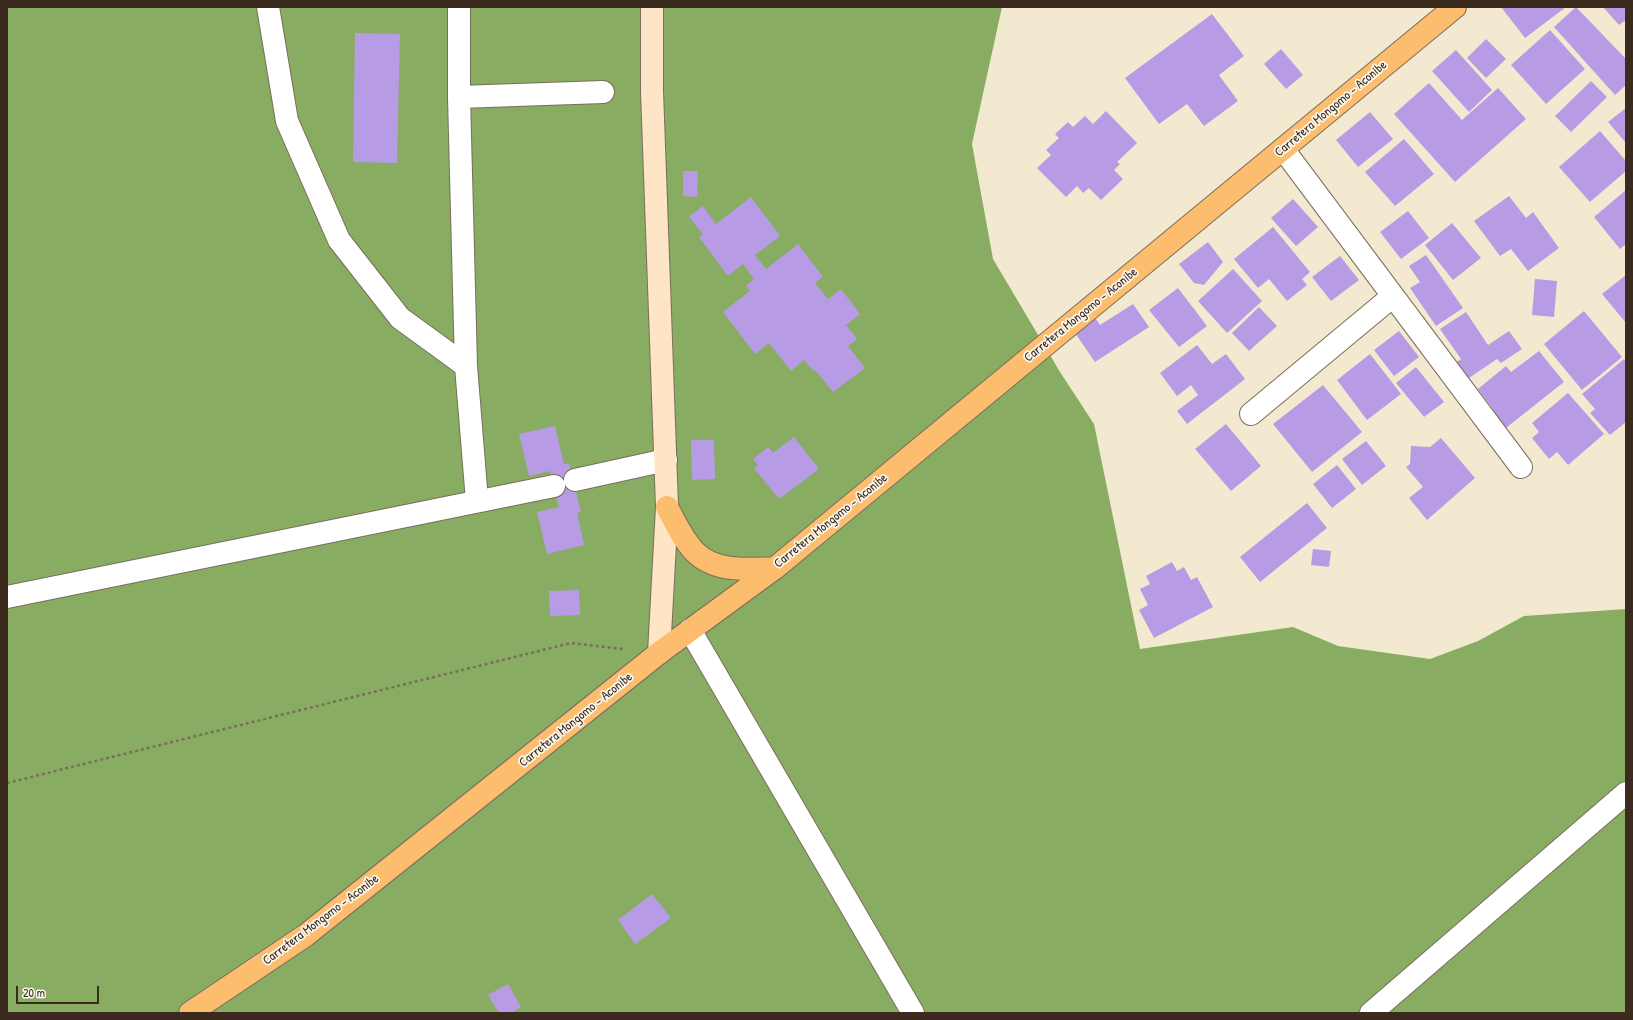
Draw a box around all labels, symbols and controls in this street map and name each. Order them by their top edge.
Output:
street label: Carretera Mongomo - Aconibe [1272,58,1390,160]
street label: Carretera Mongomo - Aconibe [1021,264,1141,366]
street label: Carretera Mongomo - Aconibe [771,470,891,572]
street label: Carretera Mongomo - Aconibe [516,669,636,771]
street label: Carretera Mongomo - Aconibe [260,871,382,969]
scale bar [18,978,101,1004]
text: 20 m [23,984,45,1001]

